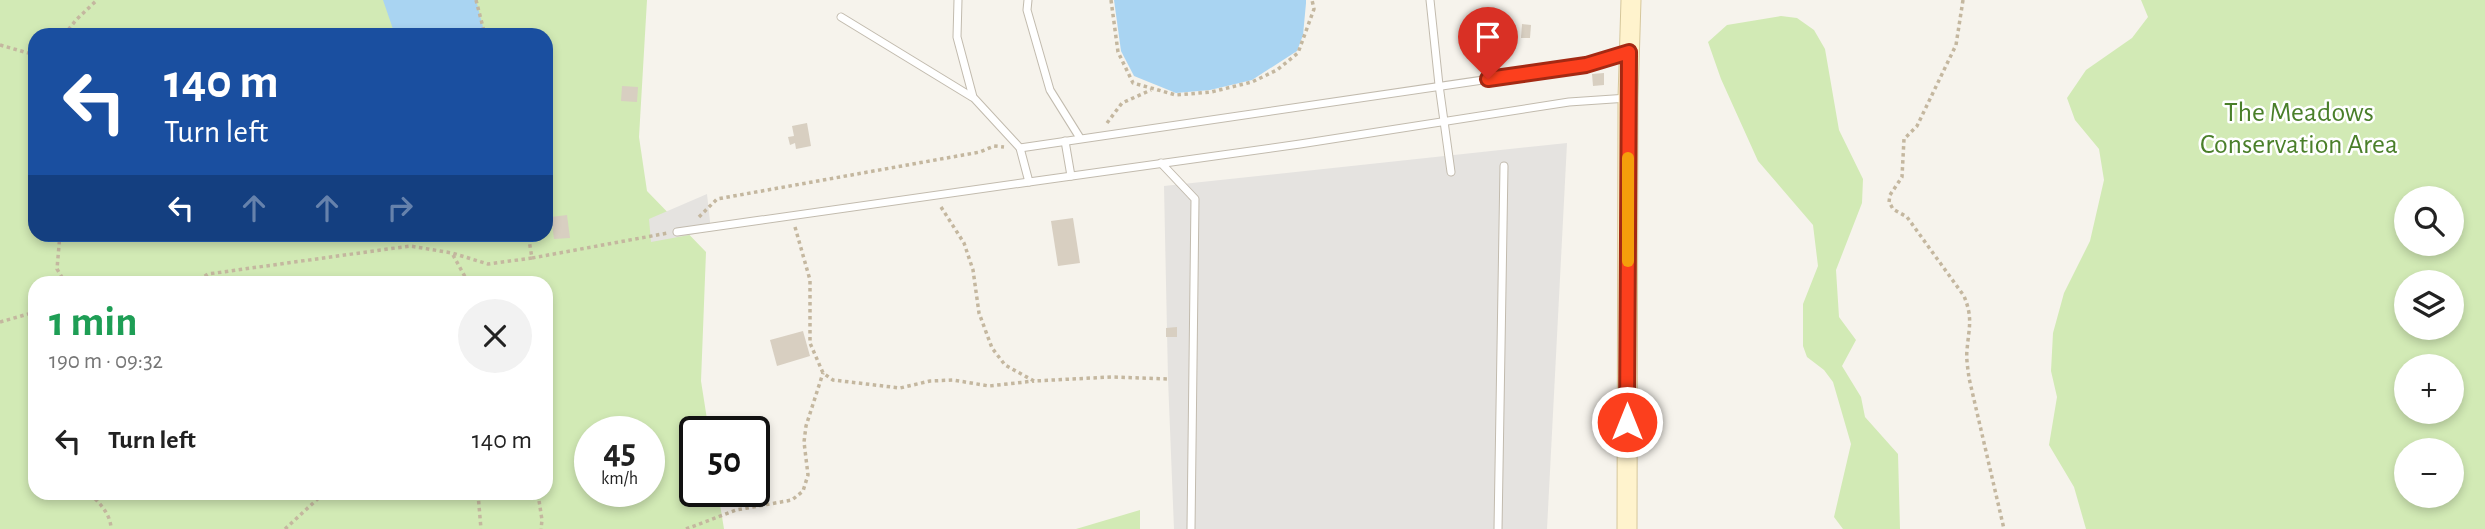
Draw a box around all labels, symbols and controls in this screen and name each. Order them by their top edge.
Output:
pin [1458,7,1518,79]
icon: arrive [1469,18,1507,56]
icon: left [49,56,140,147]
text: 140 m [164,58,279,107]
park label: The Meadows Conservation Area [2200,99,2398,159]
text: Turn left [164,116,268,148]
map controls [2394,186,2464,508]
button: search [2394,186,2464,256]
icon: left [162,189,200,227]
icon: ahead [235,189,273,227]
icon: ahead [308,189,346,227]
icon: right [381,189,419,227]
button: layers [2394,270,2464,340]
button: close [458,299,532,373]
text: 1 min [49,301,138,343]
text: 190 m · 09:32 [49,350,163,373]
button: + [2394,354,2464,424]
position arrow [1590,385,1664,459]
speed limit sign: 50 [679,416,770,507]
icon: left [49,422,87,460]
text: Turn left [108,427,196,453]
text: 140 m [472,427,532,453]
text: 45 [603,435,636,470]
button: − [2394,438,2464,508]
text: km/h [601,470,638,488]

